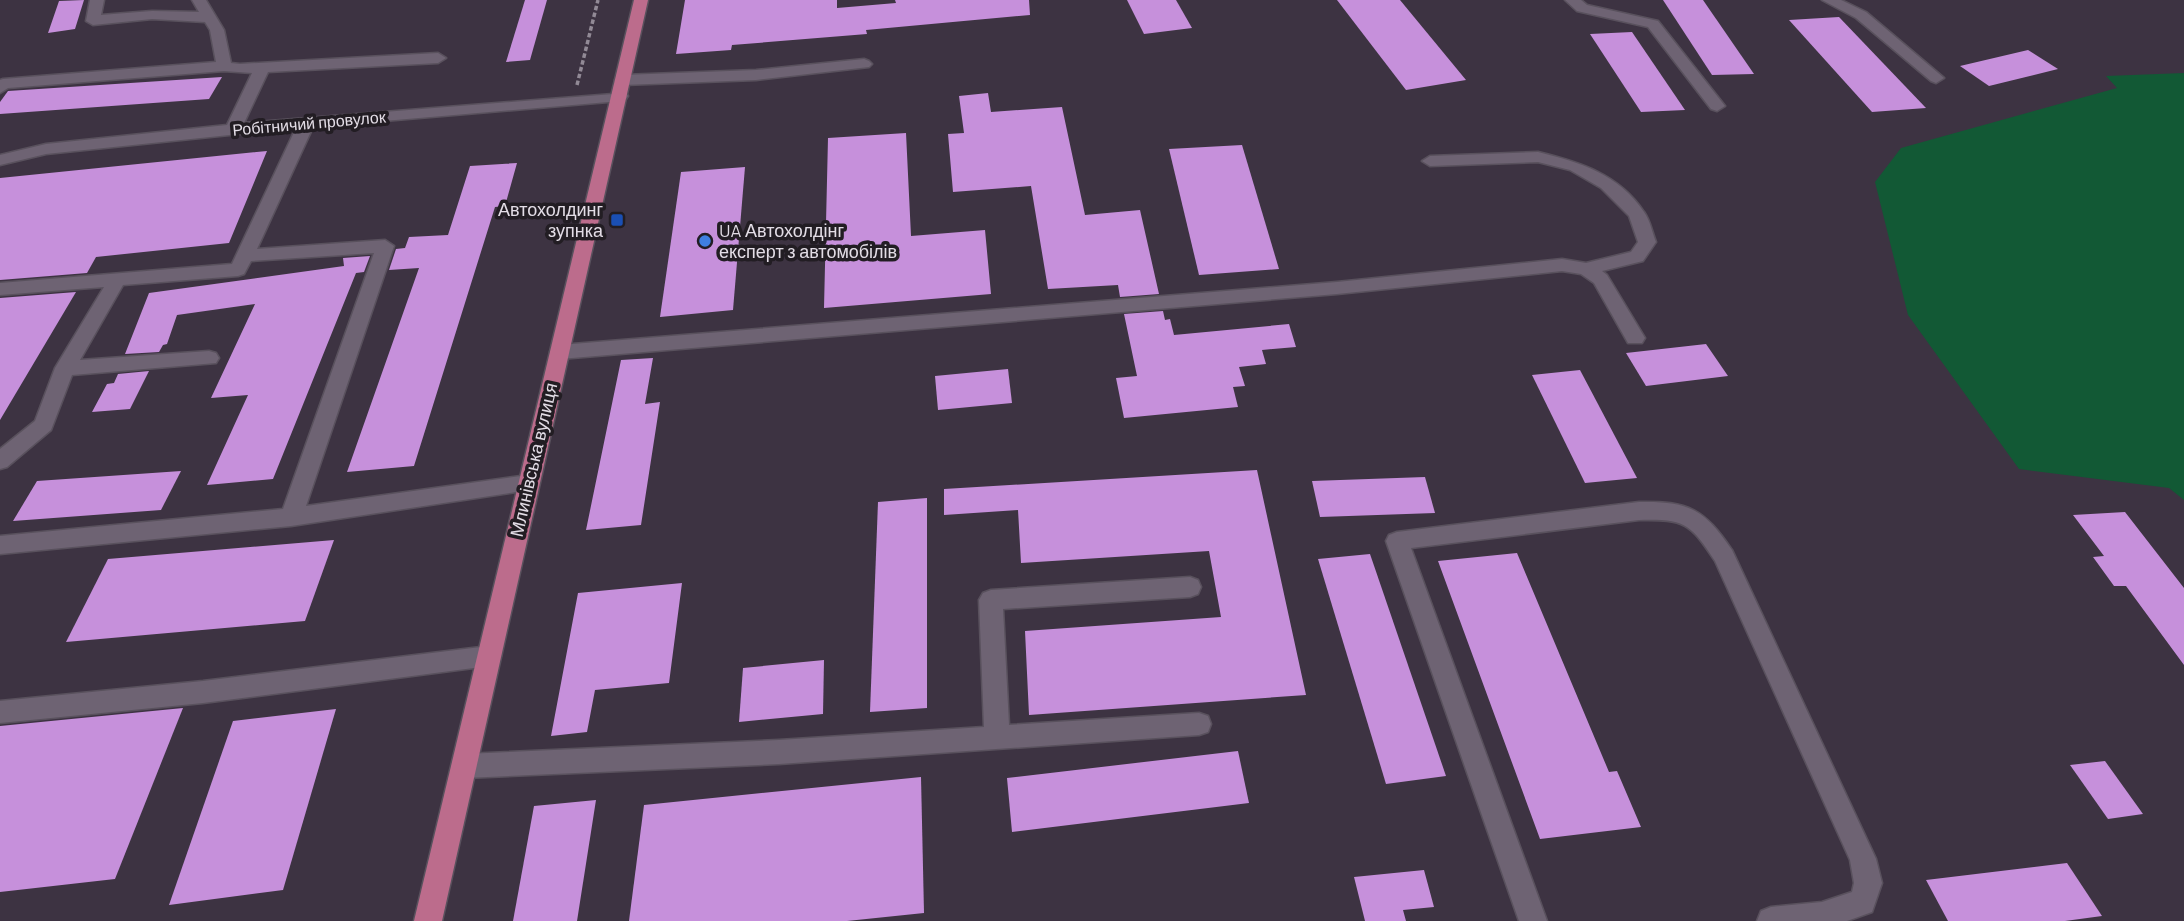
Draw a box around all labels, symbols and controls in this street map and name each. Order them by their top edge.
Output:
street label: Робітничий провулок [232,106,387,139]
place label: Автохолдинг зупнка [498,198,604,241]
marker: Автохолдинг зупнка [609,212,625,228]
place label: UA Автохолдінг експерт з автомобілів [719,219,897,262]
marker: UA Автохолдінг експерт з автомобілів [697,233,713,249]
street label: Млинівська вулиця [505,381,561,539]

